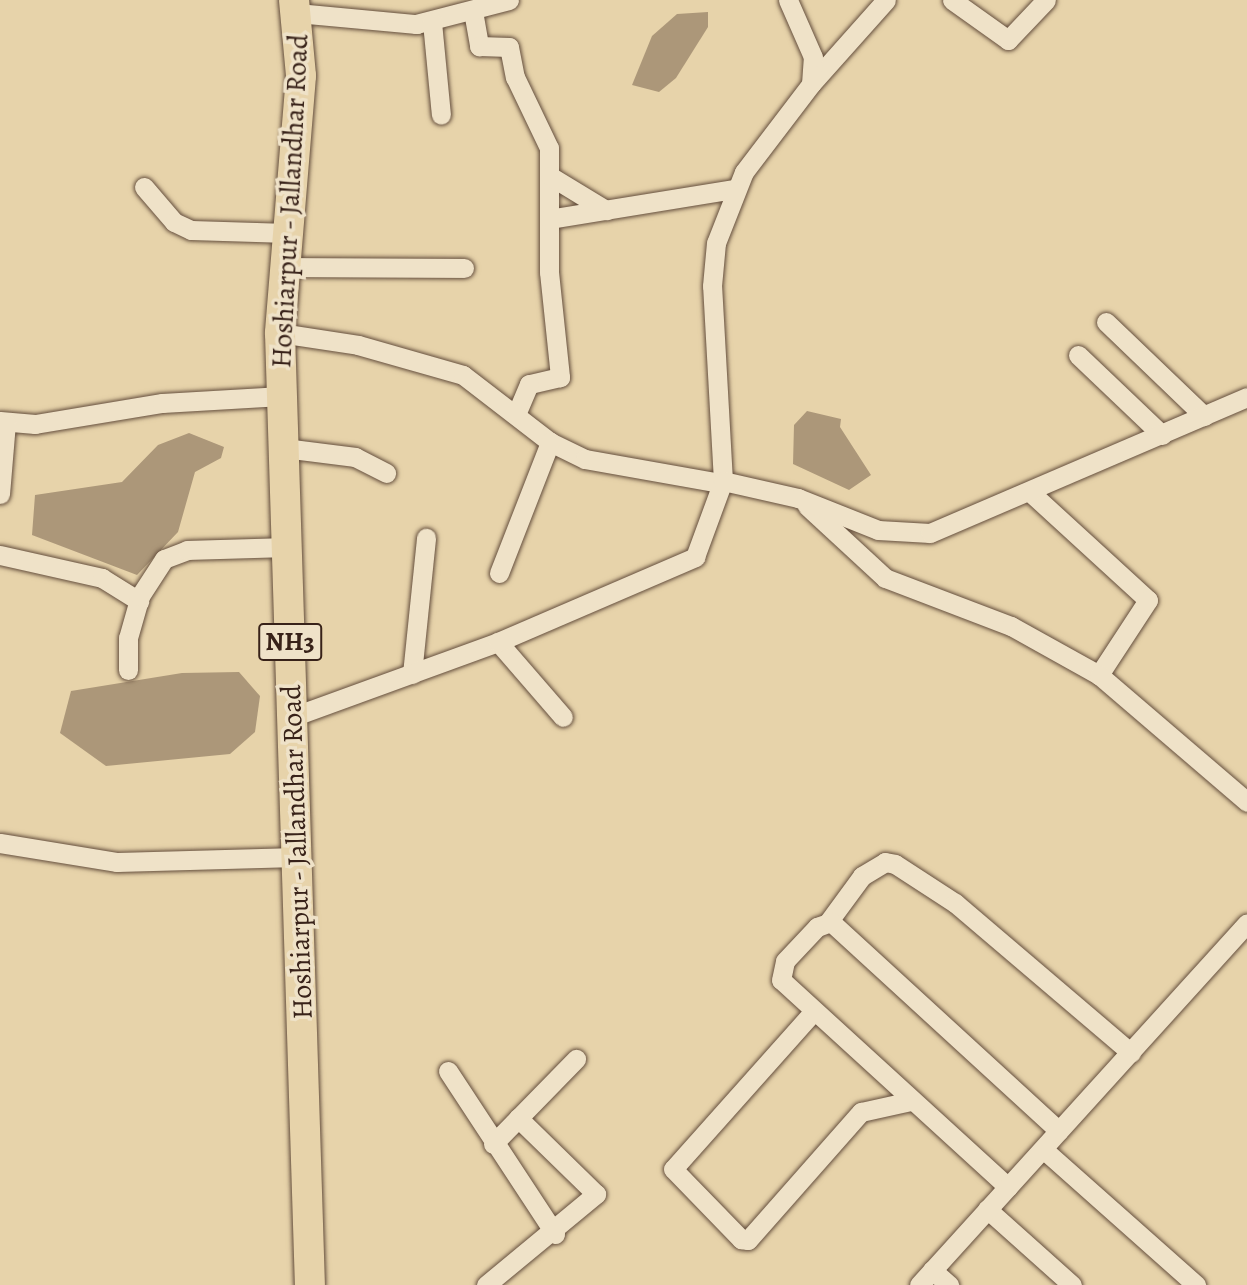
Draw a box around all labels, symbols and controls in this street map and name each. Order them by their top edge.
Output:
street label: Hoshiarpur - Jallandhar Road [264,32,316,370]
road number: NH3 [257,620,323,664]
street label: Hoshiarpur - Jallandhar Road [274,684,320,1020]

